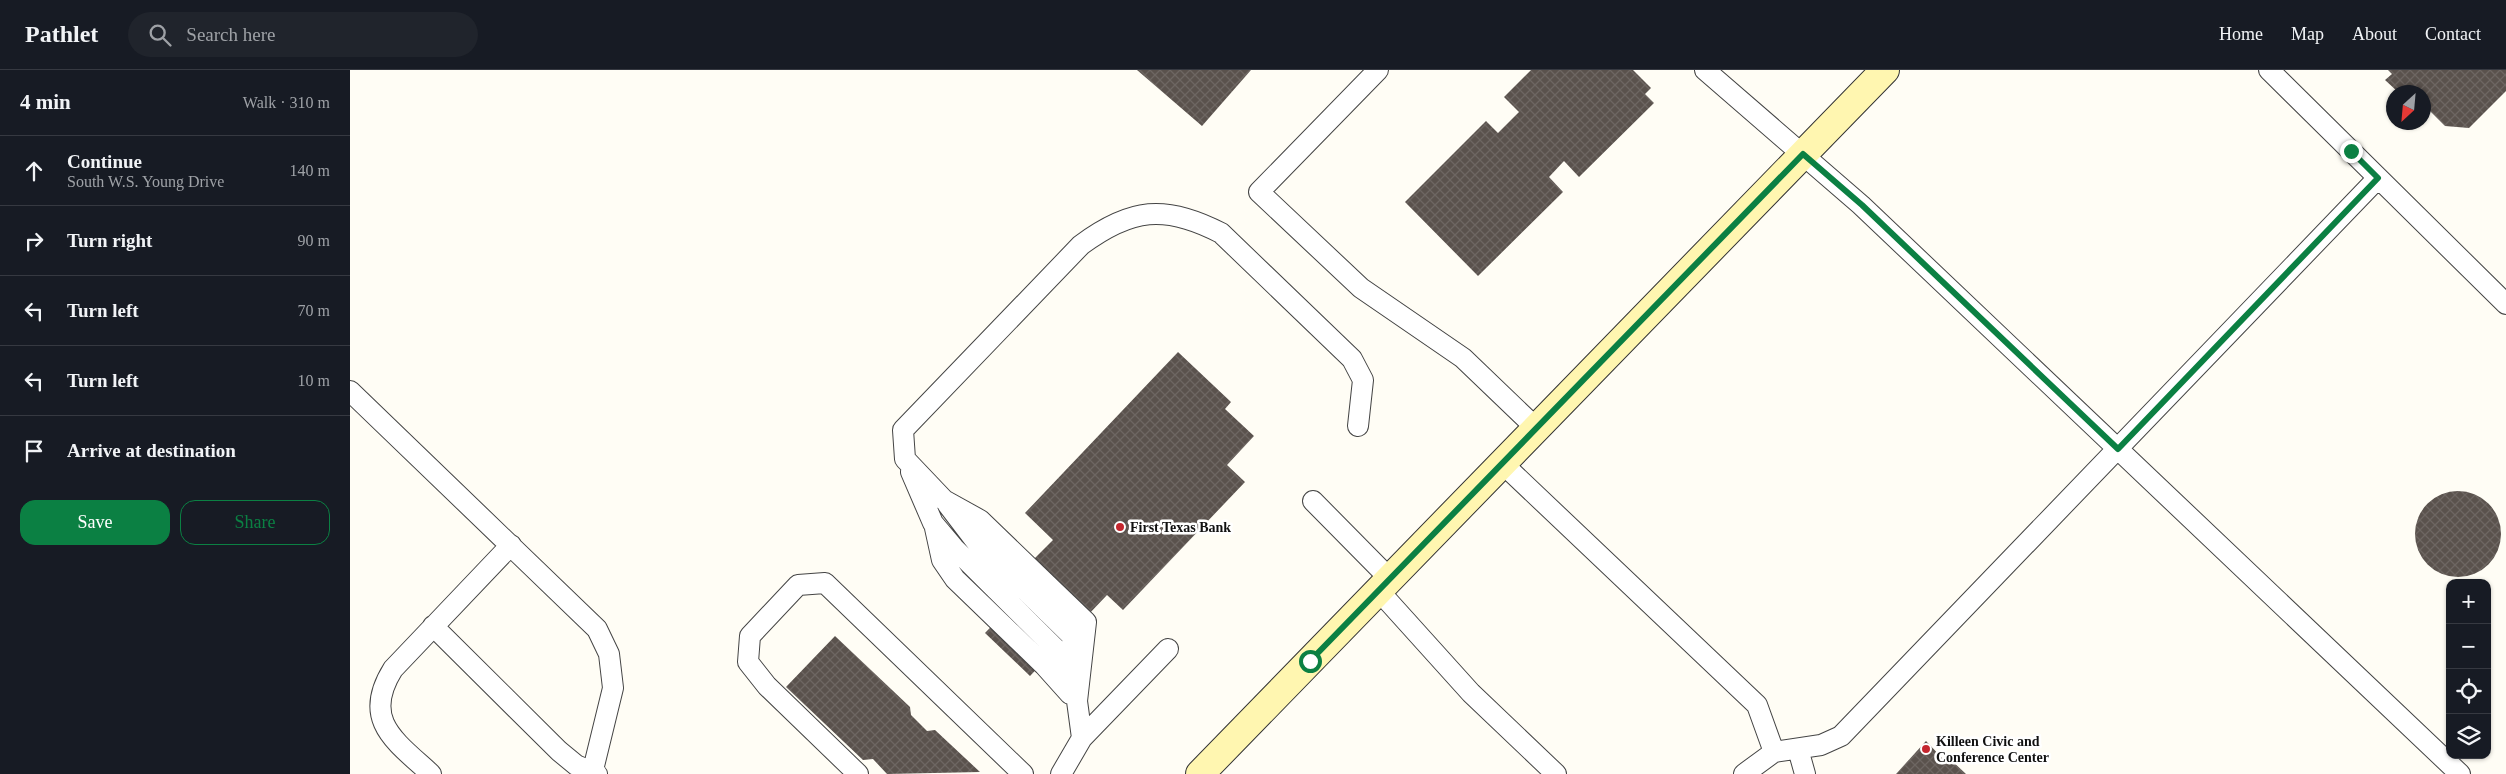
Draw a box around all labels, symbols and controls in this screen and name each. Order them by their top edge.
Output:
search box [128,12,478,57]
text: Pathlet [25,21,98,47]
icon: search [146,21,174,49]
text: Search here [186,24,275,45]
text: Home [2219,24,2263,44]
text: Map [2291,24,2324,44]
text: About [2352,24,2397,44]
text: Contact [2425,24,2481,44]
north arrow [2386,85,2431,130]
text: 4 min [20,90,71,114]
text: Walk · 310 m [243,94,330,111]
route end [2340,140,2363,163]
text: Continue [67,151,142,172]
icon: ahead [20,157,48,185]
text: 140 m [290,162,330,179]
text: South W.S. Young Drive [67,173,224,190]
icon: right [20,227,48,255]
text: Turn right [67,230,152,251]
text: 90 m [298,232,330,249]
icon: left [20,297,48,325]
text: Turn left [67,300,139,321]
text: 70 m [298,302,330,319]
icon: left [20,367,48,395]
text: Turn left [67,370,139,391]
text: 10 m [298,372,330,389]
icon: arrive [20,437,48,465]
text: Arrive at destination [67,440,236,461]
button: Save [20,500,170,545]
button: Share [180,500,330,545]
place label: First Texas Bank [1130,520,1231,535]
marker: First Texas Bank [1114,521,1126,533]
map controls [2446,579,2491,759]
button: + [2446,579,2491,624]
button: − [2446,624,2491,669]
route start [1299,650,1322,673]
button: locate [2446,669,2491,714]
button: layers [2446,714,2491,759]
place label: Killeen Civic and Conference Center [1936,734,2049,765]
marker: Killeen Civic and Conference Center [1920,743,1932,755]

